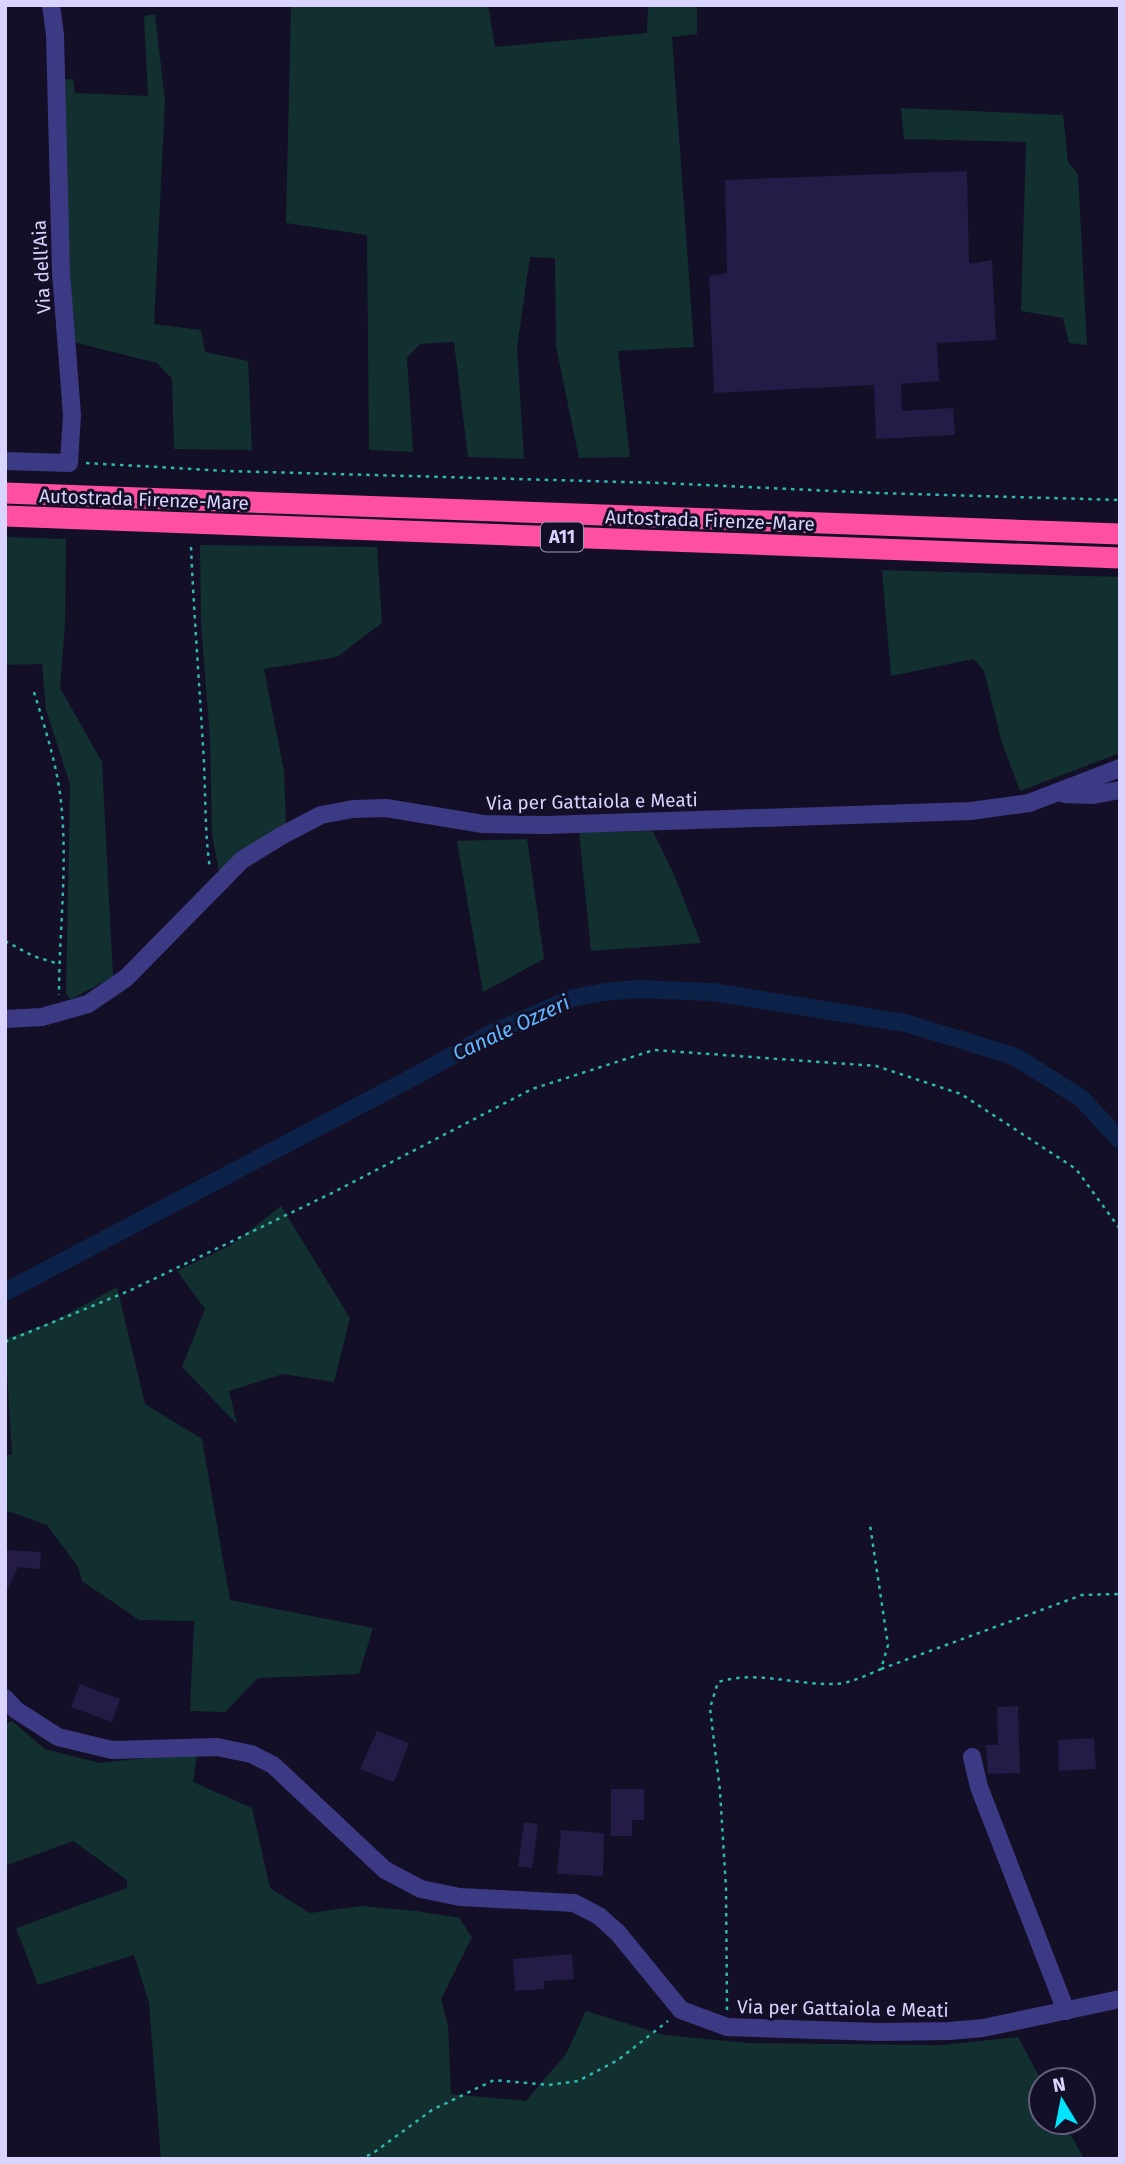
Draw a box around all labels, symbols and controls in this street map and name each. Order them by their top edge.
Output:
street label: Via dell'Aia [28,219,55,315]
street label: Autostrada Firenze-Mare [39,484,249,515]
street label: Autostrada Firenze-Mare [605,505,815,536]
road number: A11 [541,522,583,552]
street label: Via per Gattaiola e Meati [486,788,698,815]
water label: Canale Ozzeri [448,989,574,1066]
street label: Via per Gattaiola e Meati [737,1995,949,2022]
north arrow [1027,2066,1097,2136]
text: N [1051,2072,1067,2097]

